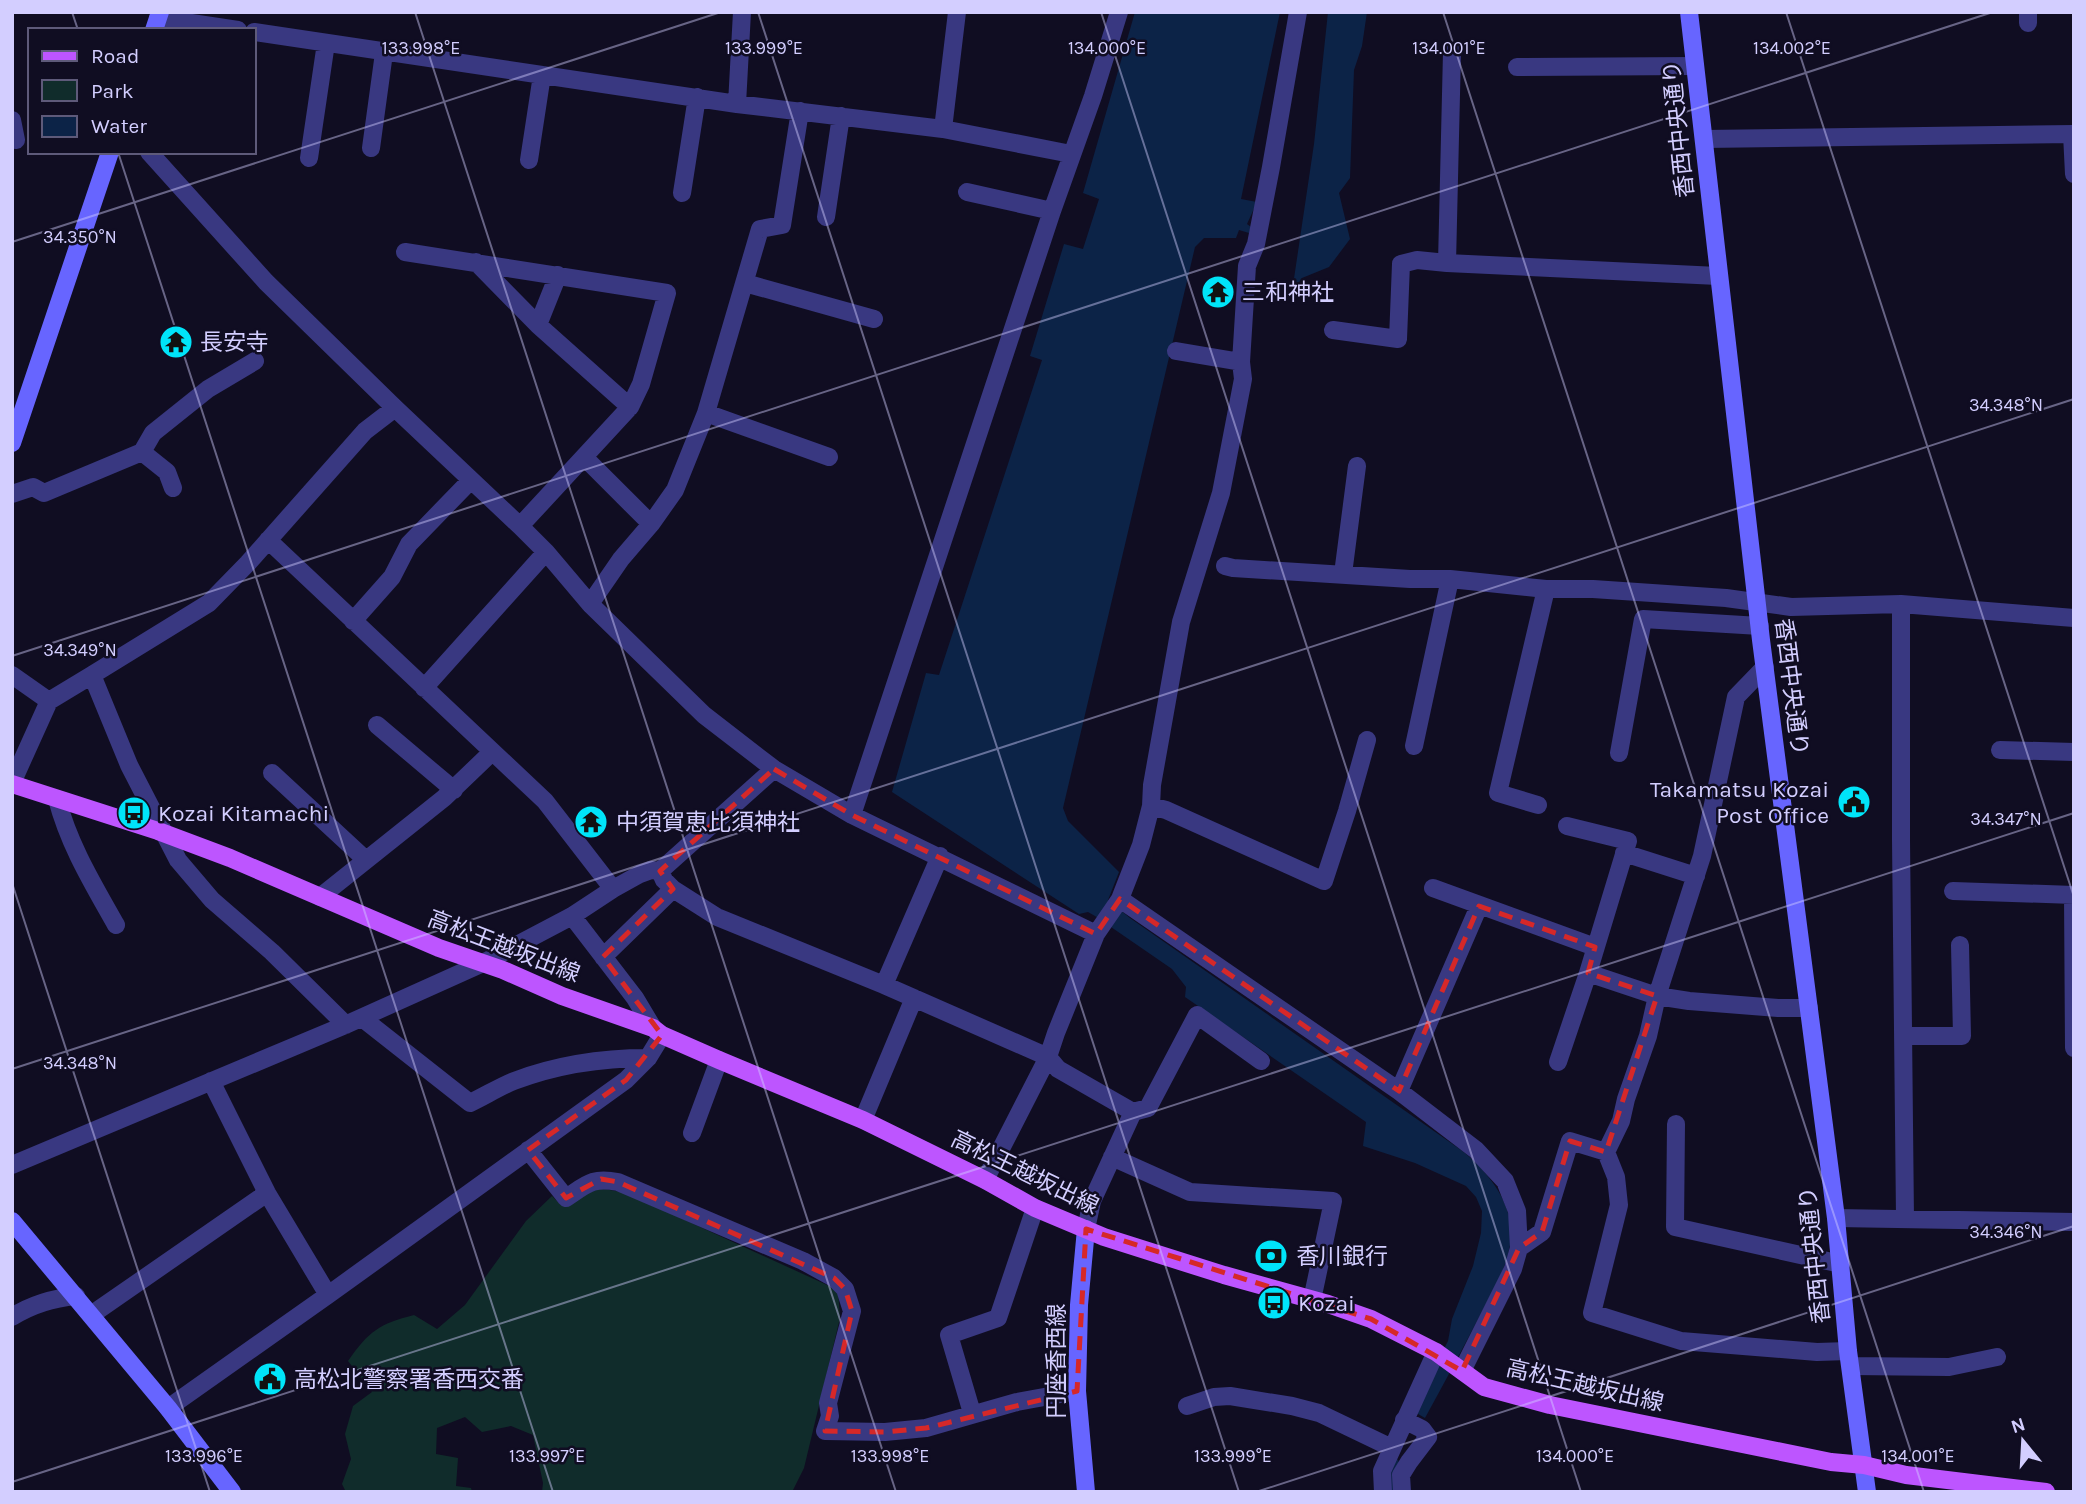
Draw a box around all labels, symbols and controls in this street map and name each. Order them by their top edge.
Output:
legend [28,28,256,154]
text: 133.998°E [382,37,460,59]
text: 133.999°E [725,37,803,59]
text: 134.000°E [1068,37,1146,59]
text: 134.001°E [1412,37,1486,59]
text: 134.002°E [1753,37,1831,59]
text: Road [91,44,139,68]
street label: 香西中央通り [1658,59,1699,199]
text: Park [91,79,134,103]
text: Water [91,114,147,138]
text: 34.350°N [43,226,117,248]
temple icon: 三和神社 [1199,273,1237,311]
place label: 三和神社 [1242,279,1334,306]
temple icon: 長安寺 [157,323,195,361]
place label: 長安寺 [200,329,269,356]
text: 34.348°N [1969,394,2043,416]
street label: 香西中央通り [1770,617,1813,757]
text: 34.349°N [43,639,117,661]
place label: Takamatsu Kozai Post Office [1650,776,1829,829]
public building icon: Takamatsu Kozai Post Office [1835,783,1873,821]
bus stop icon: Kozai Kitamachi [115,794,153,832]
place label: Kozai Kitamachi [158,800,329,827]
temple icon: 中須賀恵比須神社 [572,803,610,841]
text: 34.347°N [1970,808,2042,830]
place label: 中須賀恵比須神社 [616,809,800,836]
street label: 高松王越坂出線 [424,905,584,988]
text: 34.348°N [43,1052,117,1074]
street label: 高松王越坂出線 [947,1125,1103,1220]
street label: 香西中央通り [1794,1185,1835,1325]
text: 34.346°N [1969,1221,2043,1243]
bank icon: 香川銀行 [1252,1237,1290,1275]
place label: 香川銀行 [1296,1243,1388,1270]
bus stop icon: Kozai [1255,1284,1293,1322]
place label: Kozai [1298,1290,1355,1317]
street label: 円座香西線 [1043,1304,1070,1419]
street label: 高松王越坂出線 [1503,1354,1666,1417]
public building icon: 高松北警察署香西交番 [251,1360,289,1398]
place label: 高松北警察署香西交番 [294,1366,524,1393]
north arrow [1988,1406,2058,1476]
text: N [2008,1413,2028,1438]
text: 133.996°E [165,1445,243,1467]
text: 133.997°E [509,1445,585,1467]
text: 133.998°E [851,1445,929,1467]
text: 133.999°E [1194,1445,1272,1467]
text: 134.000°E [1536,1445,1614,1467]
text: 134.001°E [1881,1445,1955,1467]

